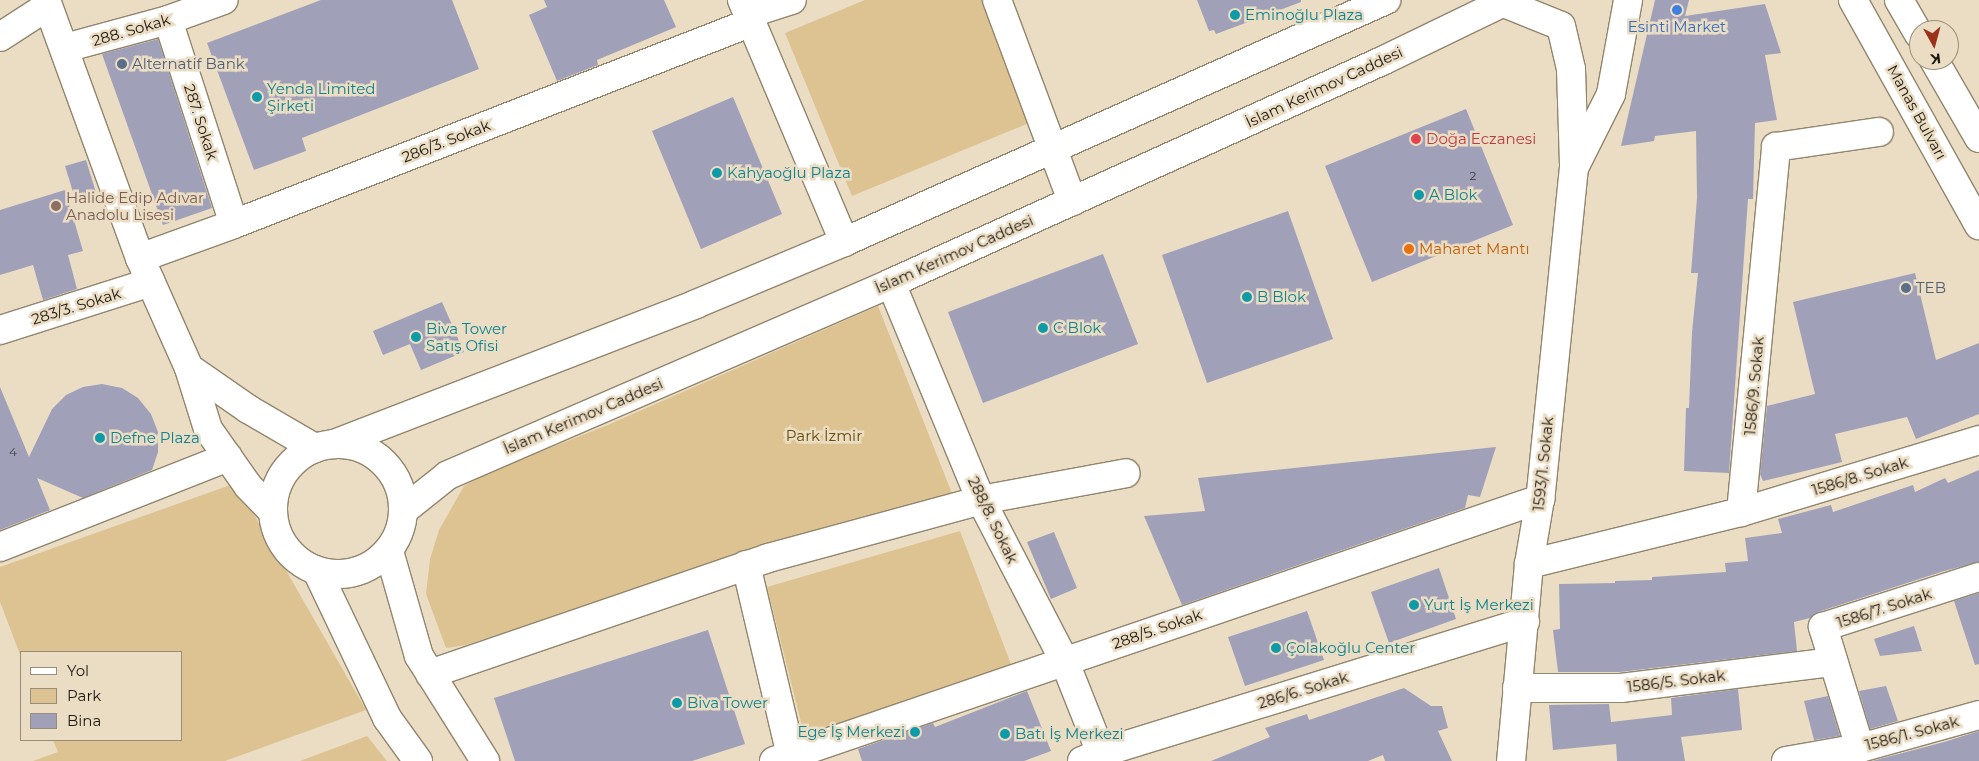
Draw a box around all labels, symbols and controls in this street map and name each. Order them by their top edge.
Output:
marker: Esinti Market [1671,4,1683,16]
place label: Eminoğlu Plaza [1245,6,1363,24]
marker: Eminoğlu Plaza [1229,9,1241,21]
street label: 288. Sokak [90,10,172,50]
place label: Esinti Market [1628,18,1726,36]
north arrow [1909,20,1959,70]
street label: İslam Kerimov Caddesi [1243,43,1405,131]
text: K [1929,49,1942,68]
place label: Alternatif Bank [132,55,245,73]
marker: Alternatif Bank [116,58,128,70]
street label: Manas Bulvarı [1884,62,1950,162]
place label: Yenda Limited Şirketi [267,79,376,114]
street label: 287. Sokak [180,82,222,162]
marker: Yenda Limited Şirketi [251,91,263,103]
street label: 286/3. Sokak [399,116,493,166]
place label: Doğa Eczanesi [1426,130,1536,148]
marker: Doğa Eczanesi [1410,133,1422,145]
place label: Kahyaoğlu Plaza [727,164,851,182]
marker: Kahyaoğlu Plaza [711,167,723,179]
house number: 2 [1470,169,1476,183]
place label: A Blok [1429,186,1477,204]
place label: Halide Edip Adıvar Anadolu Lisesi [66,188,204,223]
marker: A Blok [1413,189,1425,201]
marker: Halide Edip Adıvar Anadolu Lisesi [50,200,62,212]
street label: İslam Kerimov Caddesi [872,211,1036,297]
place label: Maharet Mantı [1419,240,1530,258]
marker: Maharet Mantı [1403,243,1415,255]
place label: TEB [1916,279,1946,297]
marker: TEB [1900,282,1912,294]
street label: 283/3. Sokak [29,284,123,328]
place label: B Blok [1257,288,1306,306]
marker: B Blok [1241,291,1253,303]
place label: Biva Tower Satış Ofisi [426,319,507,354]
place label: C Blok [1053,319,1101,337]
marker: C Blok [1037,322,1049,334]
marker: Biva Tower Satış Ofisi [410,331,422,343]
street label: 1586/9. Sokak [1741,336,1767,436]
street label: İslam Kerimov Caddesi [501,374,665,458]
street label: 1593/1. Sokak [1529,416,1557,512]
park label: Park İzmir [786,427,862,445]
place label: Defne Plaza [110,429,200,447]
marker: Defne Plaza [94,432,106,444]
house number: 4 [9,445,17,459]
street label: 1586/8. Sokak [1810,453,1910,499]
street label: 288/8. Sokak [964,474,1022,566]
street label: 1586/7. Sokak [1834,584,1934,632]
place label: Yurt İş Merkezi [1424,596,1534,614]
marker: Yurt İş Merkezi [1408,599,1420,611]
street label: 288/5. Sokak [1110,605,1204,653]
place label: Çolakoğlu Center [1286,639,1415,657]
marker: Çolakoğlu Center [1270,642,1282,654]
legend [20,651,182,741]
text: Yol [67,661,89,680]
street label: 1586/5. Sokak [1626,666,1726,696]
street label: 286/6. Sokak [1256,668,1350,712]
text: Park [67,686,101,705]
place label: Biva Tower [687,694,768,712]
marker: Biva Tower [671,697,683,709]
text: Bina [67,711,101,730]
street label: 1586/1. Sokak [1863,712,1961,754]
place label: Ege İş Merkezi [797,723,905,741]
place label: Batı İş Merkezi [1015,725,1124,743]
marker: Ege İş Merkezi [909,726,921,738]
marker: Batı İş Merkezi [999,728,1011,740]

